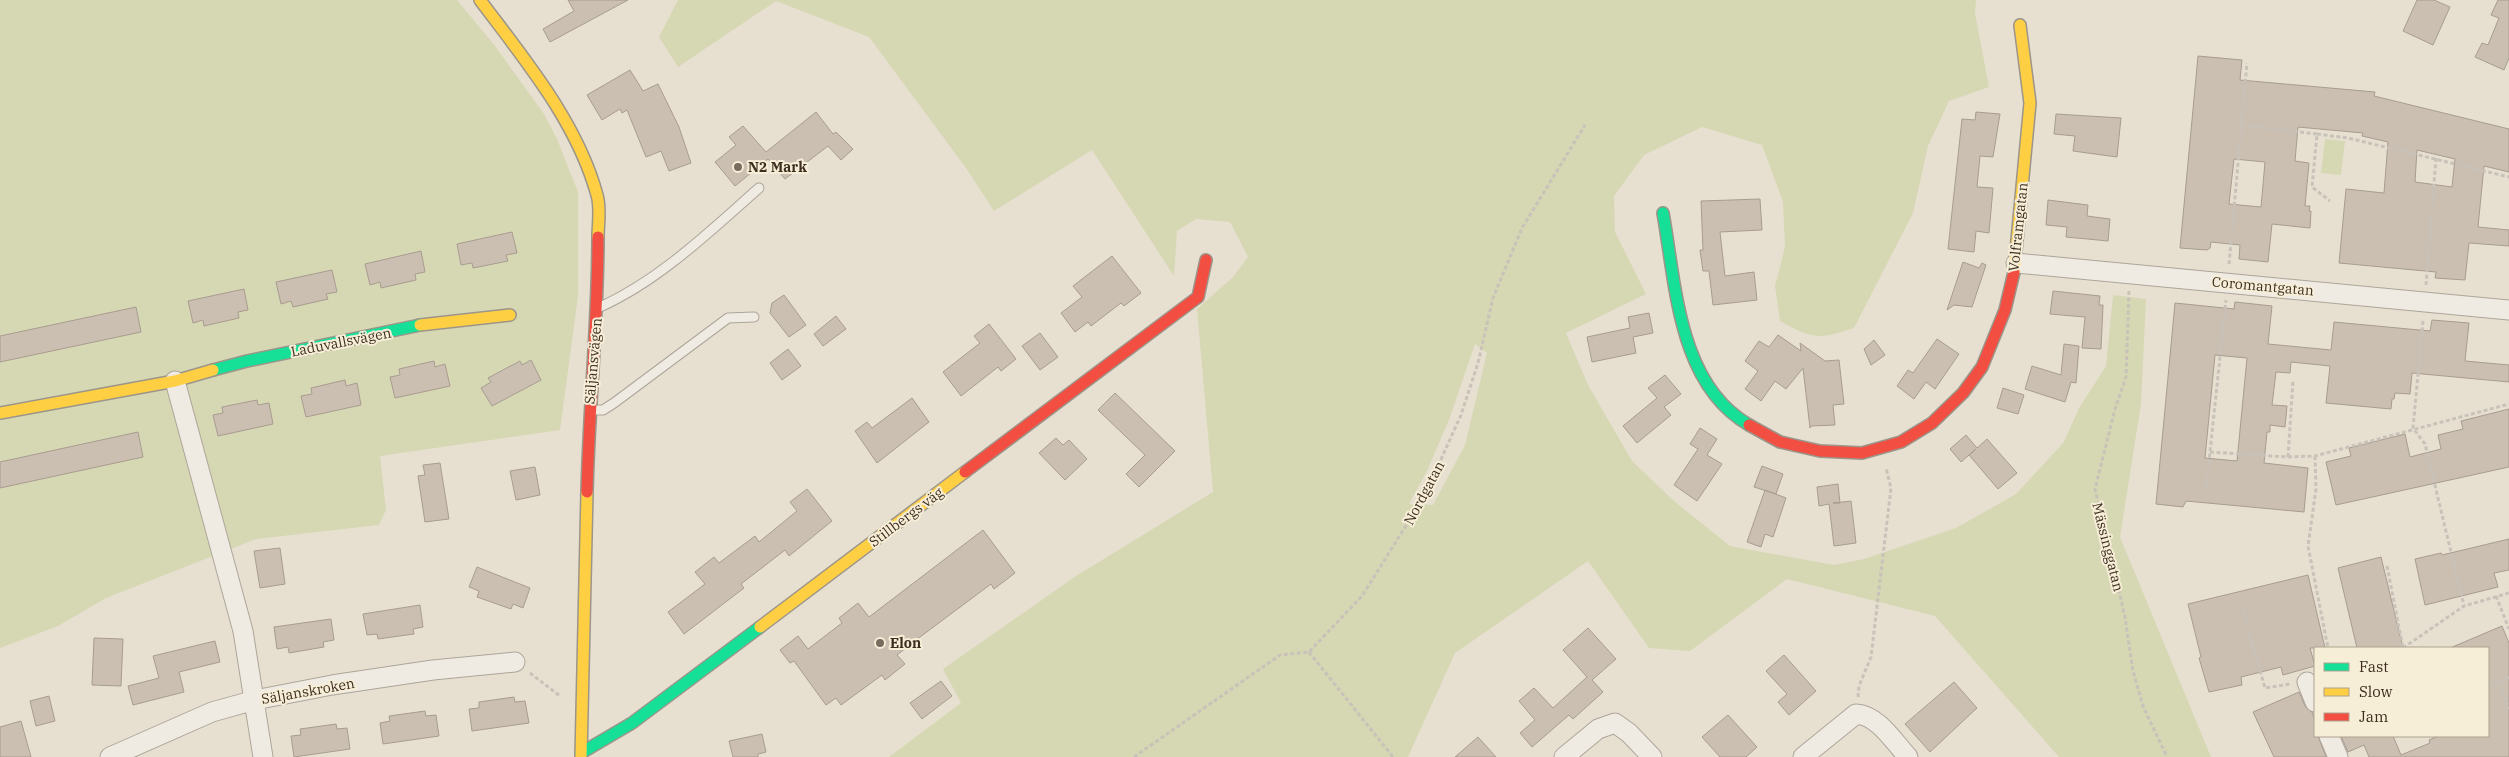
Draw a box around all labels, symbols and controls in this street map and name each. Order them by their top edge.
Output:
place label: N2 Mark [748,158,807,176]
marker: N2 Mark [732,161,744,173]
street label: Volframgatan [2004,182,2032,272]
street label: Coromantgatan [2211,273,2315,299]
street label: Säljansvägen [580,317,606,405]
street label: Laduvallsvägen [289,323,393,361]
street label: Nordgatan [1400,458,1448,528]
street label: Stillbergs väg [865,483,947,551]
street label: Mässinggatan [2088,501,2128,593]
place label: Elon [890,634,921,652]
marker: Elon [874,637,886,649]
legend [2314,647,2489,737]
text: Fast [2359,657,2389,676]
street label: Säljanskroken [260,674,356,708]
text: Slow [2359,682,2393,701]
text: Jam [2359,707,2388,726]

